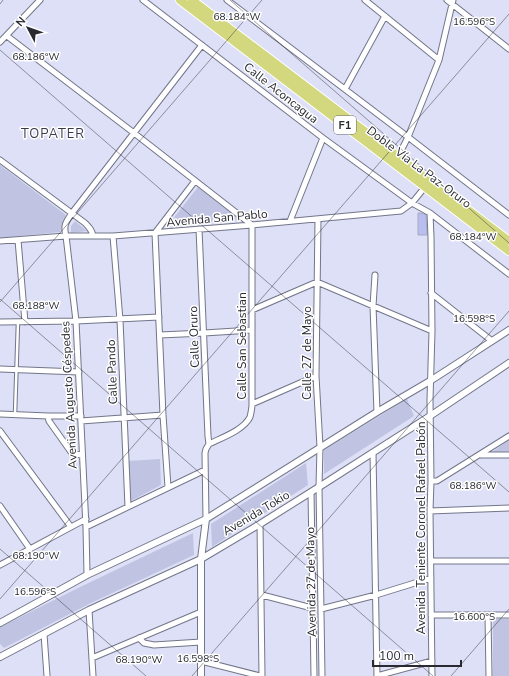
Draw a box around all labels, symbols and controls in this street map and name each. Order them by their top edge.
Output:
north arrow [8,8,48,48]
text: 68.184°W [213,10,261,24]
text: N [12,14,29,30]
text: 16.596°S [453,15,495,29]
text: 68.186°W [12,50,60,64]
street label: Calle Aconcagua [240,59,322,127]
road number: F1 [334,116,356,134]
street label: Doble Vía La Paz-Oruro [363,122,475,212]
district label: TOPATER [21,125,85,143]
street label: Avenida San Pablo [166,206,269,230]
text: 68.184°W [449,230,497,244]
street label: Calle San Sebastian [234,292,250,400]
text: 68.188°W [12,299,60,313]
street label: Calle Oruro [185,305,203,368]
street label: Calle 27 de Mayo [299,306,315,400]
text: 16.598°S [453,312,495,326]
street label: Avenida Augusto Céspedes [57,320,81,469]
street label: Calle Pando [103,339,121,405]
street label: Avenida Teniente Coronel Rafael Pabón [413,422,429,634]
text: 68.186°W [449,479,497,493]
street label: Avenida Tokio [220,487,293,539]
street label: Avenida 27 de Mayo [302,526,320,637]
text: 68.190°W [12,549,60,563]
text: 16.596°S [14,585,56,599]
text: 16.600°S [453,610,495,624]
scale bar [373,642,461,668]
text: 100 m [379,648,414,664]
text: 16.598°S [177,652,219,666]
text: 68.190°W [115,653,163,667]

